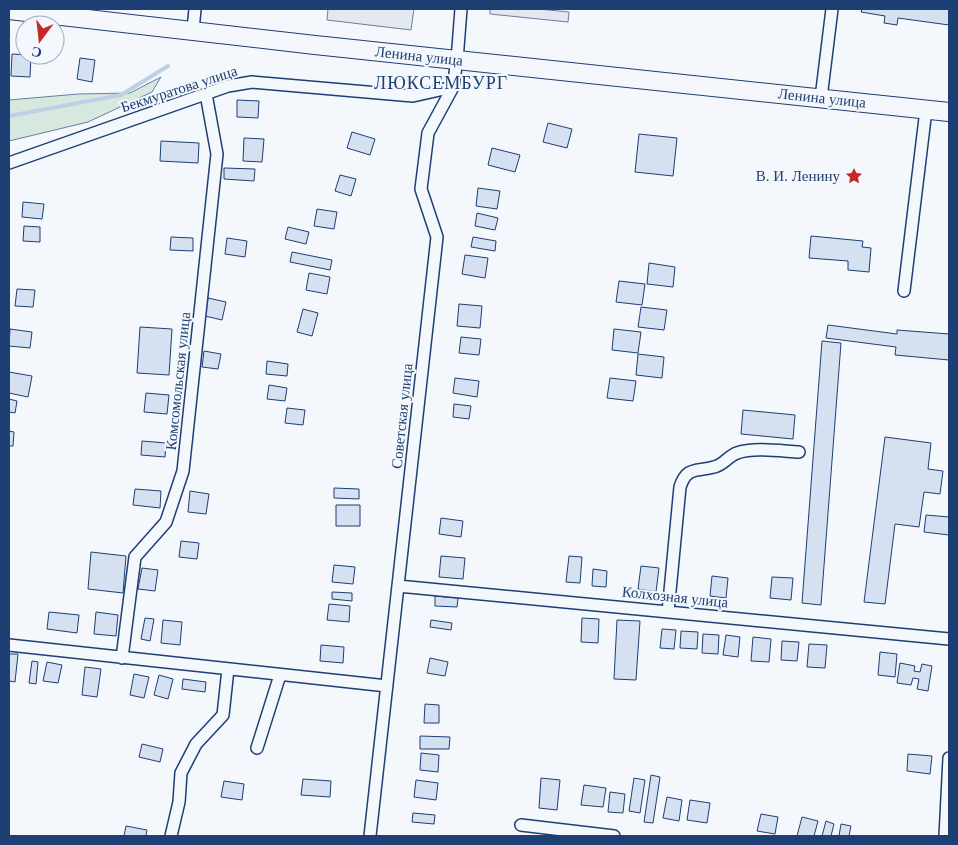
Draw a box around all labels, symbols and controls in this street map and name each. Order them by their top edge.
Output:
north arrow [15,15,65,65]
street label: Ленина улица [374,43,464,69]
text: С [30,44,44,61]
street label: Бекмуратова улица [119,63,240,115]
district label: ЛЮКСЕМБУРГ [374,73,508,93]
street label: Ленина улица [777,85,867,111]
place icon: В. И. Ленину [844,166,864,186]
place label: В. И. Ленину [756,168,840,184]
street label: Комсомольская улица [163,311,193,451]
street label: Советская улица [389,362,416,470]
street label: Колхозная улица [621,583,729,611]

